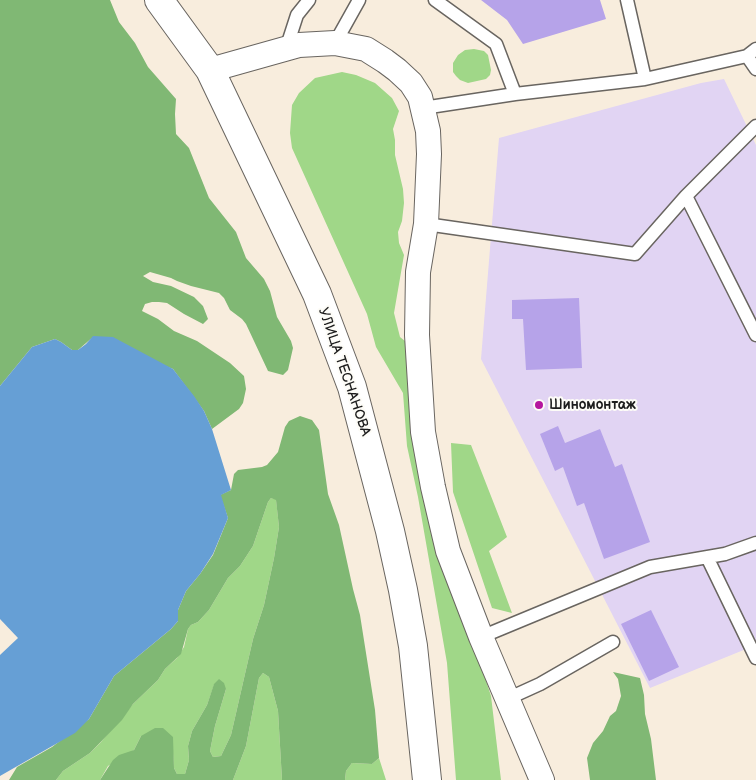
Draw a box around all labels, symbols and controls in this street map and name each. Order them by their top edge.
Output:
street label: УЛИЦА ТЕСНАНОВА [314,306,374,438]
place label: Шиномонтаж [549,397,636,413]
marker: Шиномонтаж [533,399,545,411]

